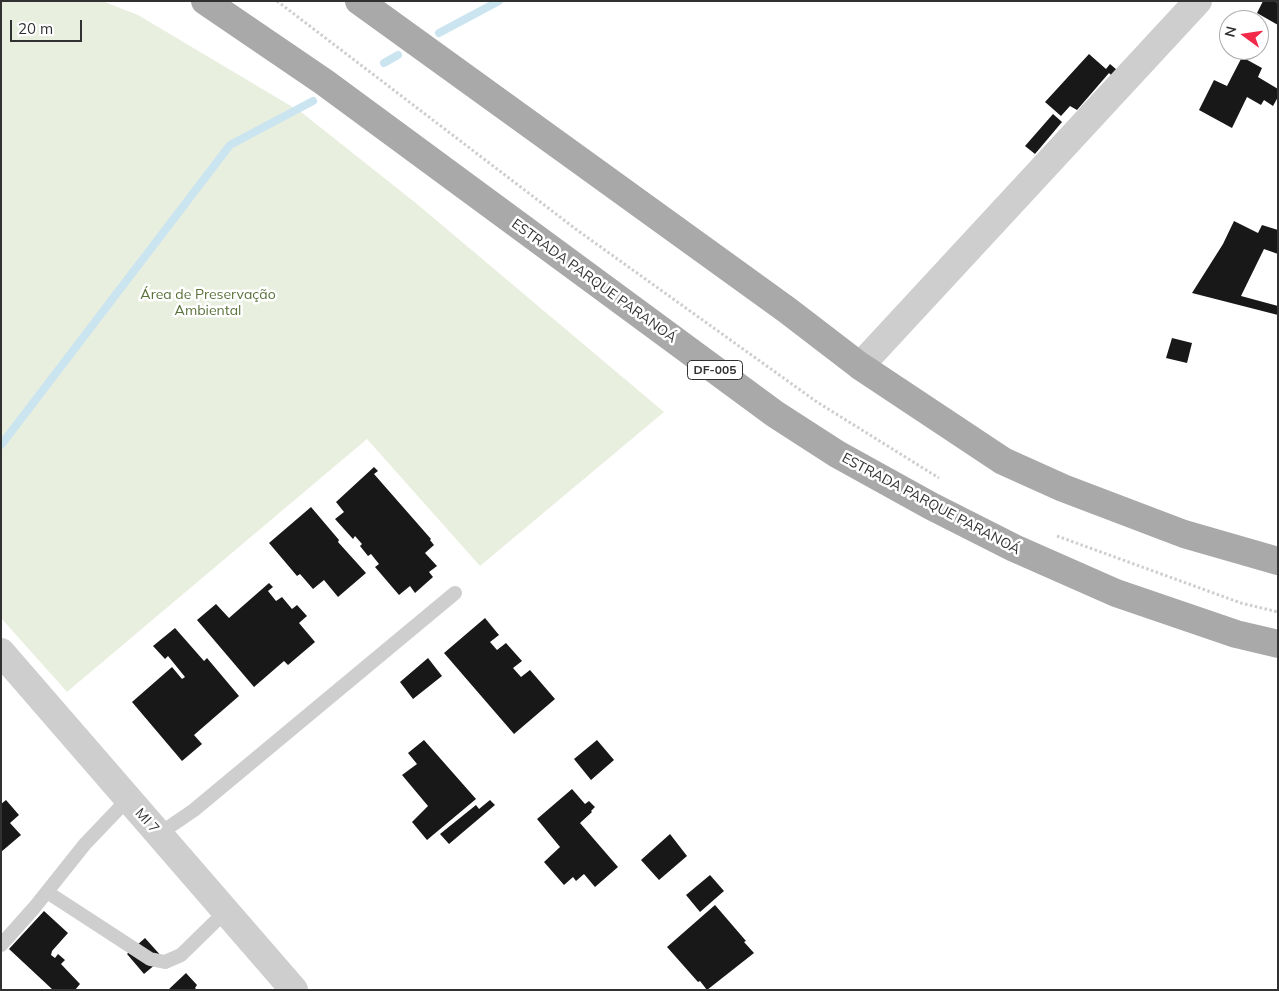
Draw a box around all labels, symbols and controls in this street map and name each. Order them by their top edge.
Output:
scale bar [12,10,85,42]
north arrow [1219,10,1269,60]
text: 20 m [18,19,53,38]
text: N [1220,24,1240,39]
street label: ESTRADA PARQUE PARANOÁ [508,216,680,346]
park label: Área de Preservação Ambiental [140,287,276,320]
road number: DF-005 [688,360,742,380]
street label: ESTRADA PARQUE PARANOÁ [839,450,1023,558]
street label: MI 7 [131,805,163,837]

